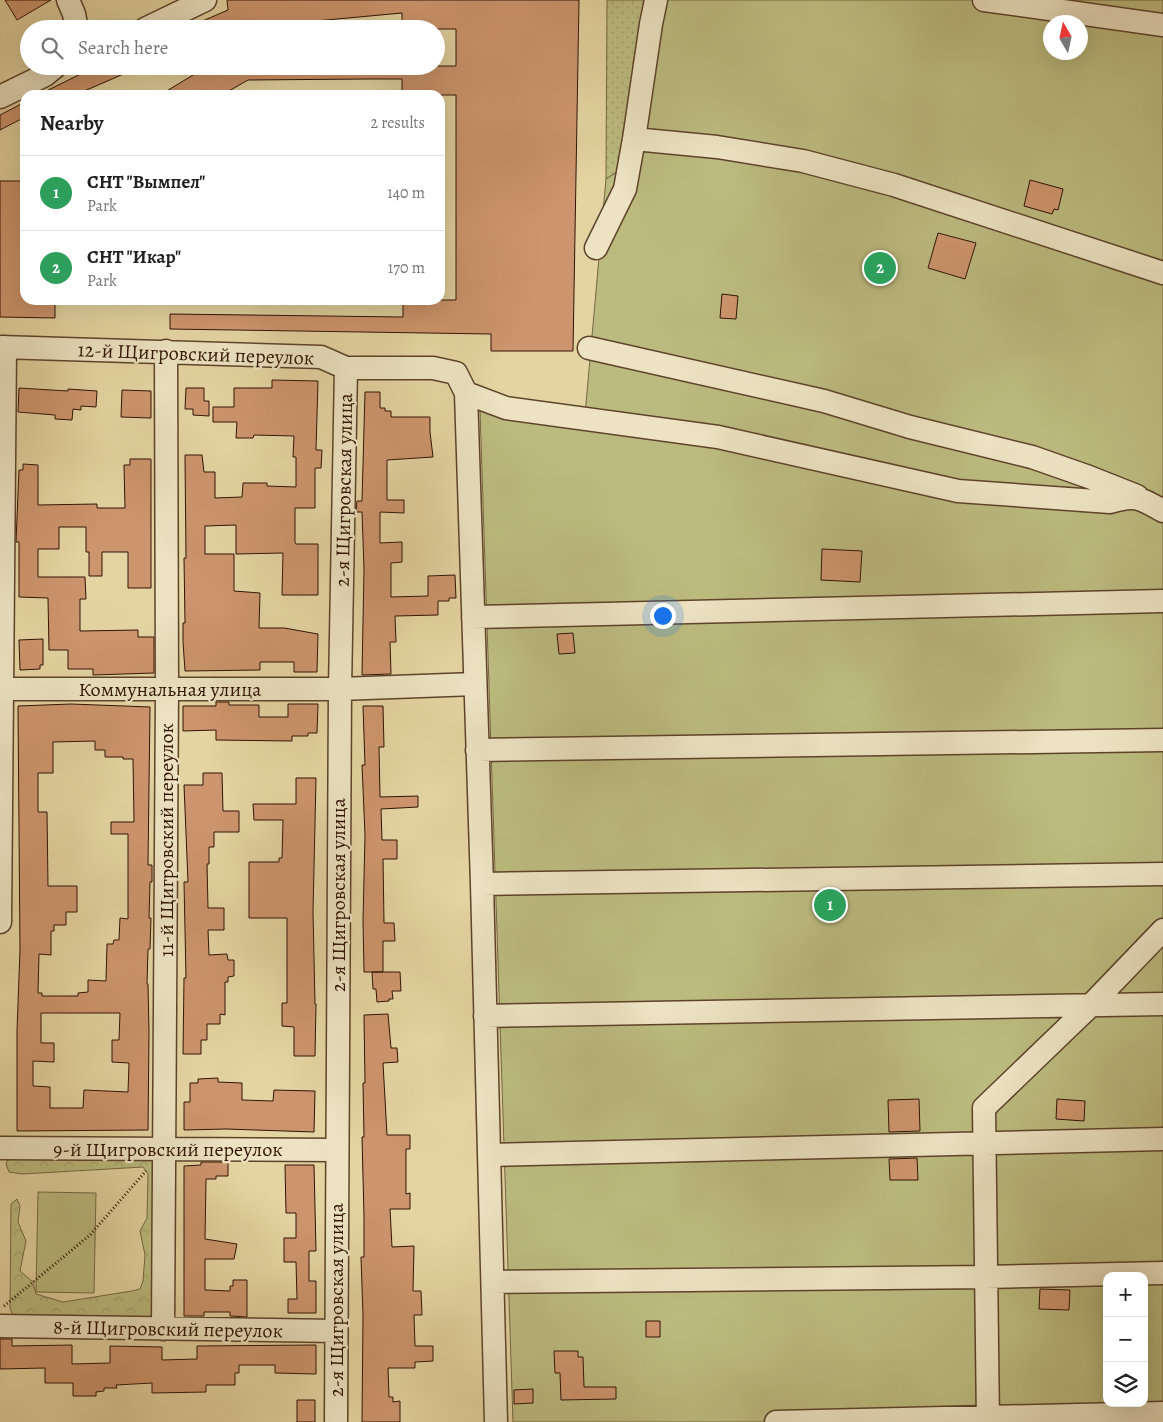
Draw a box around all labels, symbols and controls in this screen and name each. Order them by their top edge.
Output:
north arrow [1043,15,1088,60]
search box [20,20,445,75]
icon: search [38,34,66,62]
text: Search here [78,35,168,61]
text: Nearby [40,109,103,137]
text: 2 results [370,112,425,134]
text: СНТ "Вымпел" [87,169,205,195]
text: 1 [53,182,59,204]
text: 140 m [387,182,425,204]
text: Park [87,195,117,217]
text: СНТ "Икар" [87,244,181,270]
pin: 2 [864,249,896,287]
text: 2 [52,257,60,279]
text: 170 m [388,257,425,279]
text: Park [87,270,117,292]
street label: 12-й Щигровский переулок [77,336,315,372]
street label: 2-я Щигровская улица [329,392,359,587]
your location [650,603,676,629]
street label: Коммунальная улица [78,676,262,703]
street label: 11-й Щигровский переулок [153,723,180,957]
street label: 2-я Щигровская улица [325,797,352,992]
pin: 1 [814,886,846,924]
street label: 9-й Щигровский переулок [53,1136,283,1163]
street label: 2-я Щигровская улица [323,1202,350,1397]
map controls [1103,1272,1148,1407]
button: + [1103,1272,1148,1317]
street label: 8-й Щигровский переулок [53,1313,283,1345]
button: − [1103,1317,1148,1362]
button: layers [1103,1362,1148,1407]

